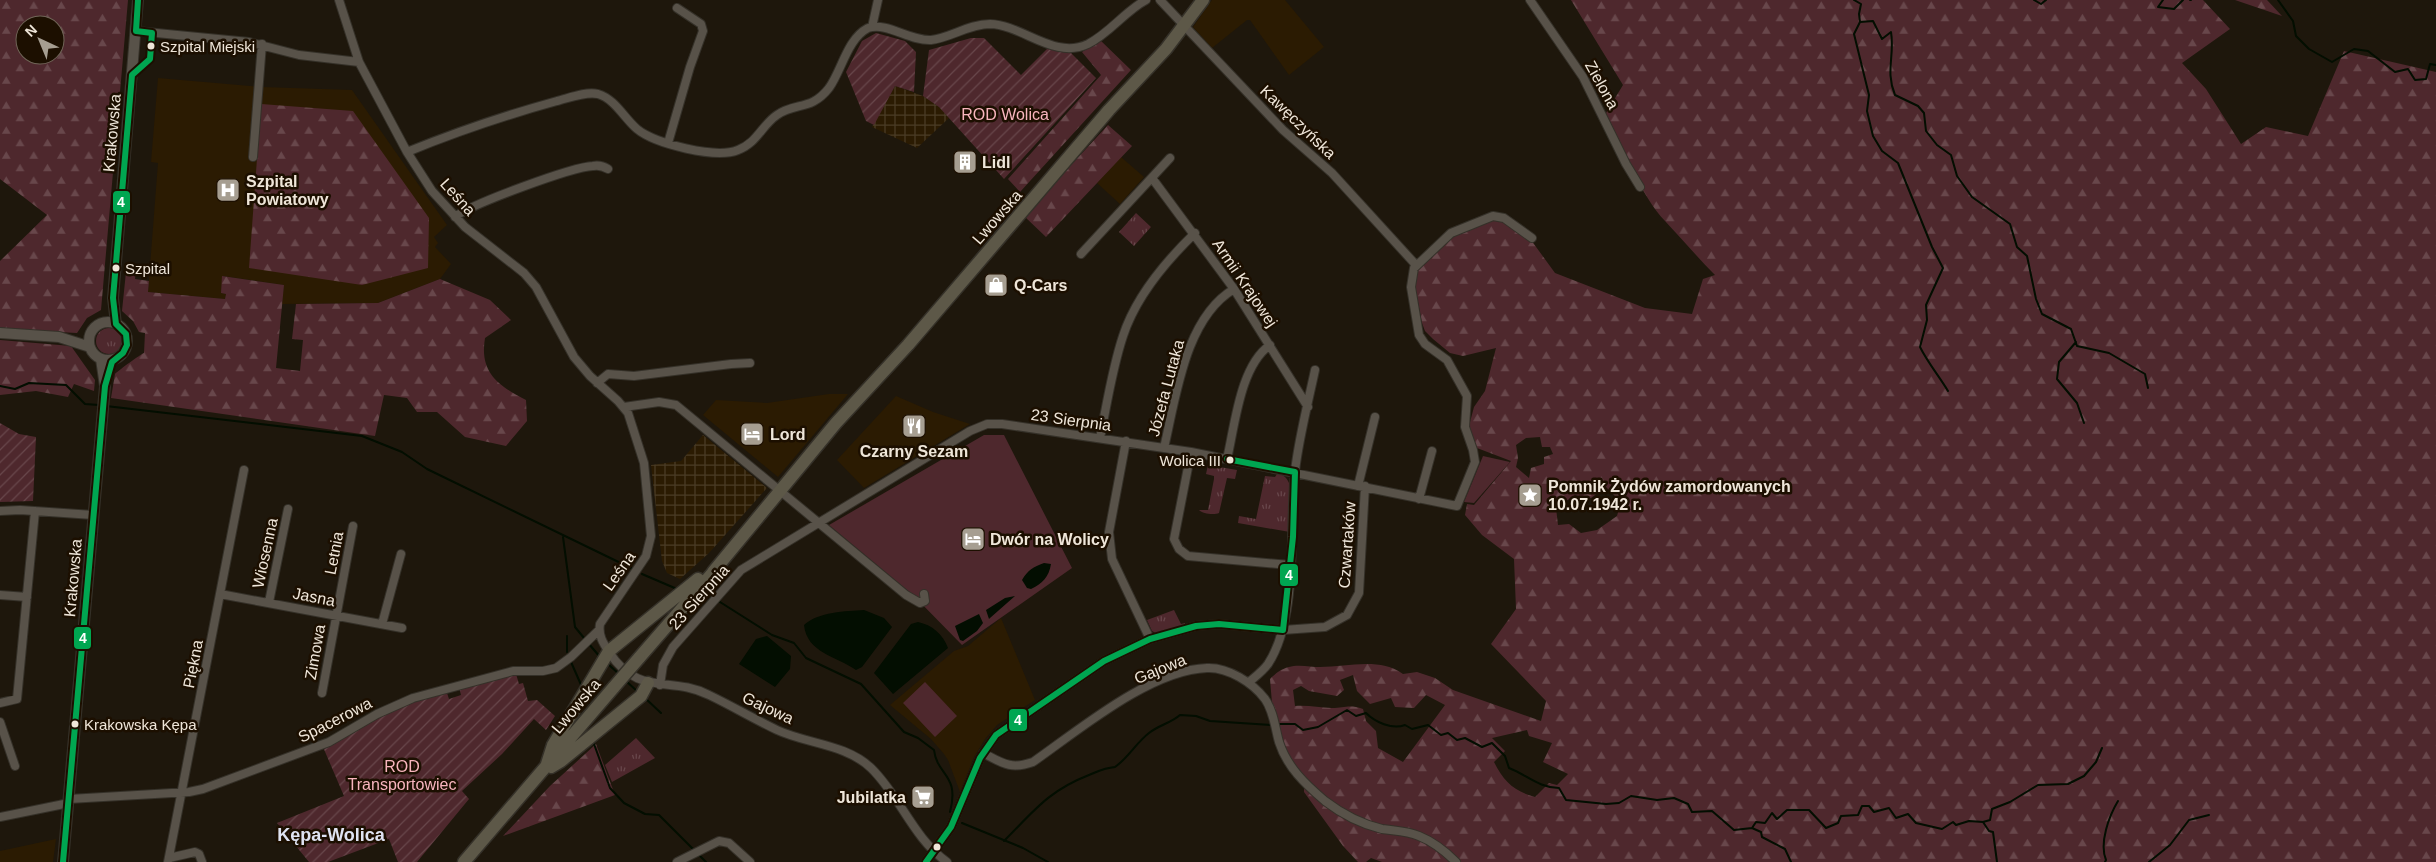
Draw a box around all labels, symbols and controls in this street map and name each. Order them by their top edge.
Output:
north arrow [15,15,65,65]
text: N [22,21,40,40]
place label: Szpital Miejski [160,38,255,55]
marker: Szpital Miejski [146,41,156,51]
street label: Zielona [1582,58,1622,112]
street label: Kawęczyńska [1257,82,1339,162]
street label: Krakowska [100,93,124,173]
park label: ROD Wolica [961,106,1049,123]
building icon: Lidl [952,149,978,175]
place label: Lidl [982,154,1010,171]
place label: Szpital Powiatowy [246,173,329,208]
street label: Leśna [437,175,479,219]
hospital icon: Szpital Powiatowy [215,177,241,203]
street label: Lwowska [969,187,1025,247]
line badge: 4 [112,190,131,214]
text: 4 [117,194,125,210]
street label: Armii Krajowej [1209,236,1281,330]
place label: Szpital [125,260,170,277]
marker: Szpital [111,263,121,273]
shop icon: Q-Cars [983,272,1009,298]
place label: Q-Cars [1014,277,1067,294]
street label: Józefa Lutaka [1145,338,1187,438]
street label: 23 Sierpnia [1030,406,1112,434]
restaurant icon: Czarny Sezam [901,413,927,439]
hotel icon: Lord [739,421,765,447]
place label: Lord [770,426,806,443]
place label: Czarny Sezam [860,443,968,460]
place label: Wolica III [1160,452,1221,469]
marker: Wolica III [1225,455,1235,465]
place label: Pomnik Żydów zamordowanych 10.07.1942 r. [1548,478,1791,513]
place icon: Pomnik Żydów zamordowanych 10.07.1942 r. [1517,482,1543,508]
street label: Czwartaków [1335,501,1359,589]
street label: Wiosenna [249,516,281,590]
hotel icon: Dwór na Wolicy [960,526,986,552]
street label: Letnia [321,530,347,576]
place label: Dwór na Wolicy [990,531,1109,548]
street label: Krakowska [61,538,85,618]
street label: Leśna [600,548,639,594]
street label: 23 Sierpnia [666,561,732,633]
line badge: 4 [1279,563,1299,587]
text: 4 [1285,567,1293,583]
street label: Jasna [291,585,337,609]
street label: Zimowa [302,623,328,681]
line badge: 4 [73,626,92,650]
text: 4 [79,630,87,646]
street label: Piękna [180,638,206,690]
street label: Gajowa [1132,651,1188,687]
street label: Lwowska [548,675,604,737]
street label: Gajowa [740,689,796,727]
street label: Spacerowa [295,694,375,746]
line badge: 4 [1008,708,1028,732]
text: 4 [1014,712,1022,728]
place label: Krakowska Kępa [84,716,197,733]
marker: Krakowska Kępa [70,719,80,729]
park label: ROD Transportowiec [348,758,456,793]
supermarket icon: Jubilatka [910,784,936,810]
place label: Jubilatka [837,789,906,806]
district label: Kępa-Wolica [277,825,386,845]
unlabelled marker [932,842,942,852]

